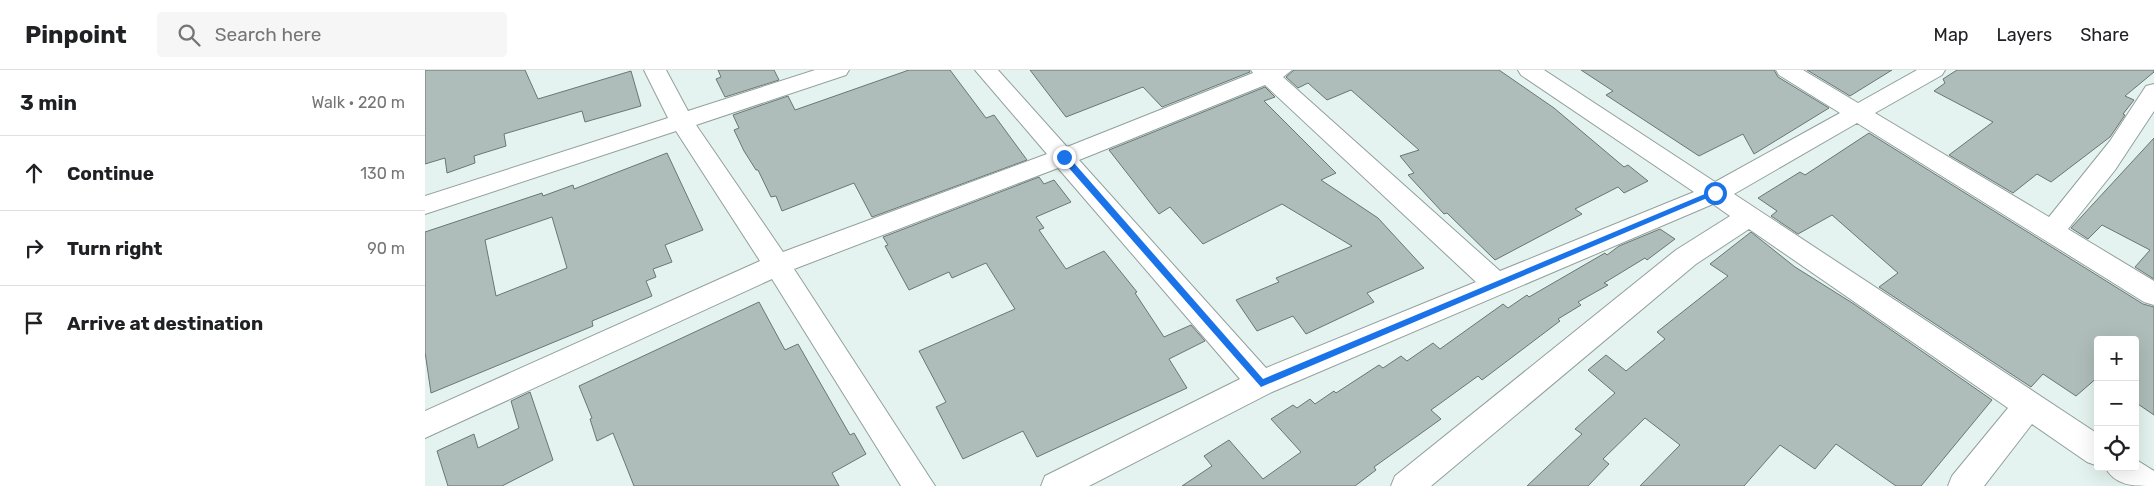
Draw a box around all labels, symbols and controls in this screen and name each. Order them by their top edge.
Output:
search box [157,12,507,57]
text: Pinpoint [25,21,127,49]
icon: search [175,21,203,49]
text: Search here [215,23,321,46]
text: Map [1934,24,1969,46]
text: Layers [1997,24,2052,46]
text: Share [2080,24,2129,46]
text: 3 min [20,90,77,115]
text: Walk · 220 m [312,93,405,112]
route end [1053,146,1076,169]
icon: ahead [20,159,48,187]
text: Continue [67,162,154,185]
text: 130 m [360,164,405,183]
route start [1704,182,1727,205]
icon: right [20,234,48,262]
text: Turn right [67,237,162,260]
text: 90 m [367,239,405,258]
icon: arrive [20,309,48,337]
text: Arrive at destination [67,312,263,335]
map controls [2094,336,2139,471]
button: + [2094,336,2139,381]
button: − [2094,381,2139,426]
button: locate [2094,426,2139,471]

